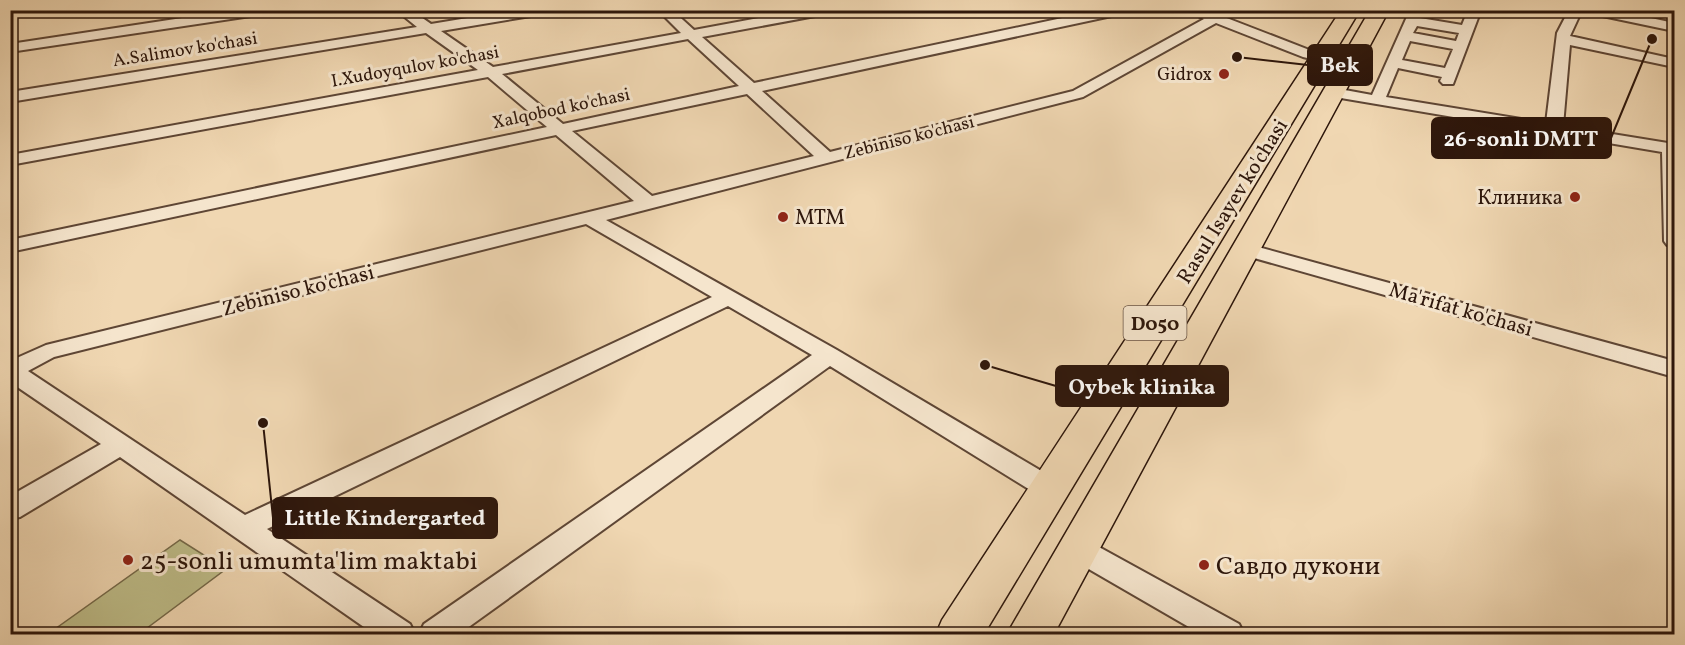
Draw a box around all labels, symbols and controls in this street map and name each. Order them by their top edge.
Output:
street label: A.Salimov ko'chasi [111,27,259,74]
street label: I.Xudoyqulov ko'chasi [329,40,501,95]
callout: Bek [1308,45,1372,85]
text: Bek [1320,51,1360,82]
place label: Gidrox [1157,63,1212,88]
marker: Gidrox [1217,67,1231,81]
street label: Xalqobod ko'chasi [490,83,632,136]
street label: Zebiniso ko'chasi [841,110,977,167]
street label: Rasul Isayev ko'chasi [1171,114,1296,290]
callout: 26-sonli DMTT [1432,118,1611,158]
text: 26-sonli DMTT [1443,125,1599,156]
place label: Клиника [1477,184,1563,213]
marker: Клиника [1568,190,1582,204]
place label: MTM [795,204,845,233]
marker: MTM [776,210,790,224]
street label: Zebiniso ko'chasi [219,259,378,324]
street label: Ma'rifat ko'chasi [1385,276,1536,345]
road number: D050 [1124,306,1186,340]
callout: Oybek klinika [1056,366,1228,406]
text: Oybek klinika [1068,373,1216,404]
callout: Little Kindergarted [273,498,497,538]
text: Little Kindergarted [285,504,485,535]
place label: 25-sonli umumta'lim maktabi [140,544,477,580]
place label: Савдо дукони [1216,549,1380,585]
marker: 25-sonli umumta'lim maktabi [121,553,135,567]
marker: Савдо дукони [1197,558,1211,572]

